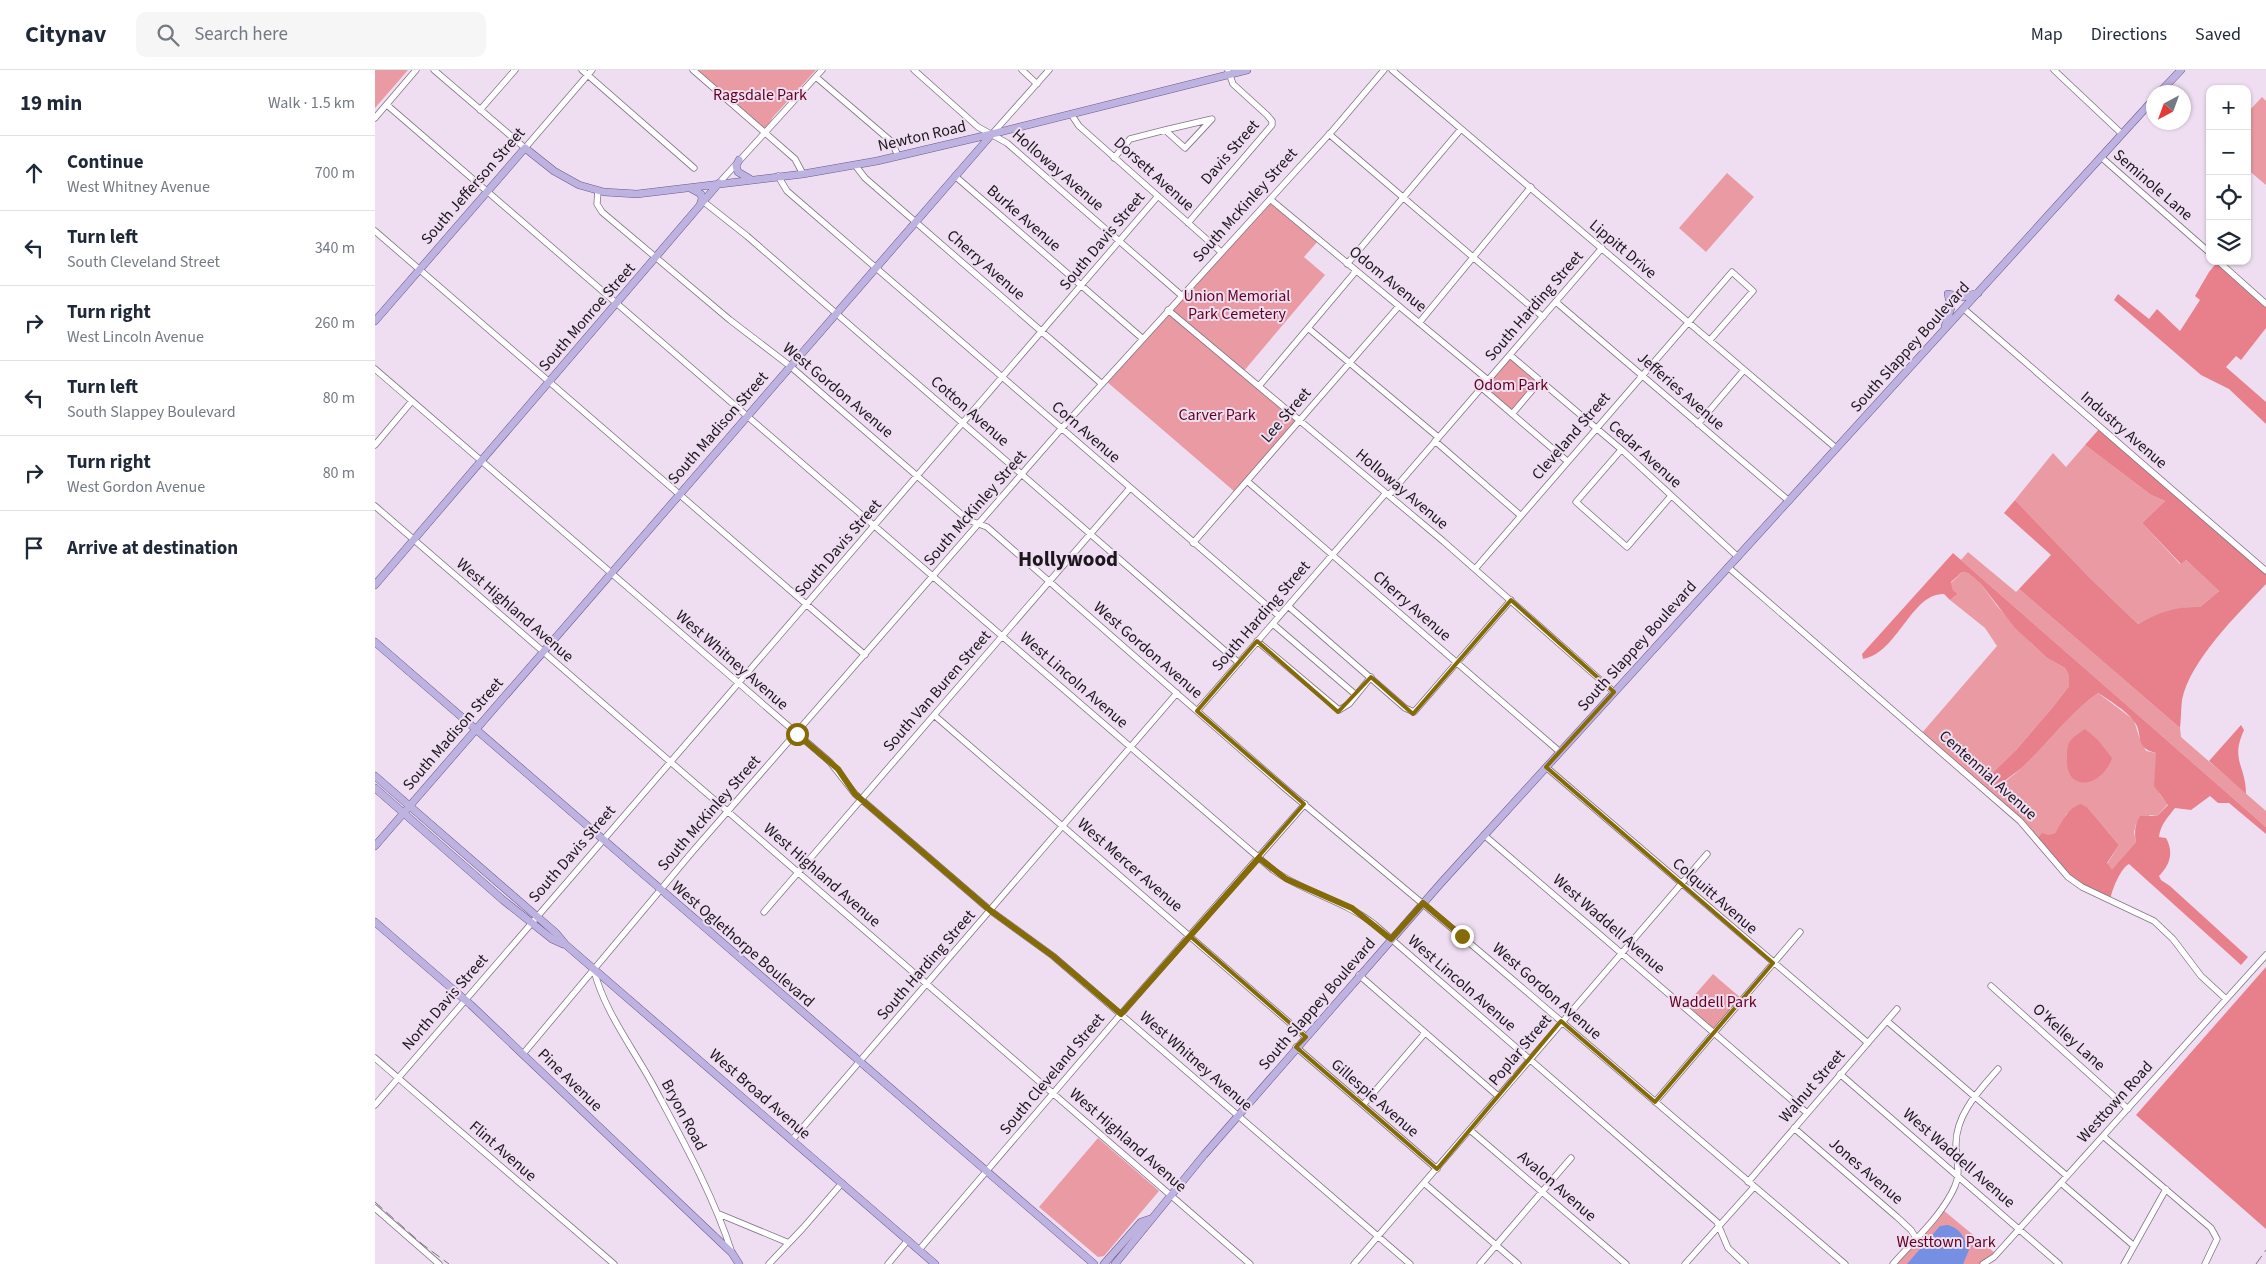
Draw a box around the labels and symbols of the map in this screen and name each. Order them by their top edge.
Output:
park label: Ragsdale Park [713,84,807,106]
north arrow [2146,85,2191,130]
street label: Davis Street [1196,114,1265,189]
street label: Newton Road [876,115,968,157]
street label: South Jefferson Street [416,122,530,249]
street label: Holloway Avenue [1007,124,1109,216]
street label: Dorsett Avenue [1109,132,1199,216]
street label: South McKinley Street [1188,143,1303,267]
street label: Seminole Lane [2108,144,2198,226]
street label: Burke Avenue [982,180,1066,256]
street label: South Davis Street [1054,187,1150,295]
street label: Lippitt Drive [1585,214,1661,284]
street label: Cherry Avenue [942,225,1030,305]
street label: Odom Avenue [1345,241,1431,317]
street label: South Harding Street [1480,245,1589,366]
street label: South Monroe Street [534,257,641,376]
street label: South Slappey Boulevard [1845,277,1975,417]
park label: Union Memorial Park Cemetery [1184,285,1290,325]
street label: West Gordon Avenue [778,337,898,443]
street label: Jefferies Avenue [1633,347,1729,435]
street label: South Madison Street [663,366,774,489]
street label: Cotton Avenue [926,371,1014,451]
park label: Odom Park [1474,374,1548,396]
street label: Lee Street [1256,382,1317,447]
street label: Industry Avenue [2076,386,2172,474]
street label: Cleveland Street [1527,387,1616,485]
street label: Corn Avenue [1047,396,1125,468]
park label: Carver Park [1178,404,1256,426]
street label: Cedar Avenue [1603,415,1687,493]
street label: Holloway Avenue [1351,444,1453,535]
street label: South McKinley Street [918,445,1032,571]
street label: South Davis Street [789,494,887,601]
district label: Hollywood [1018,544,1118,574]
street label: West Highland Avenue [452,553,578,667]
street label: South Harding Street [1207,555,1316,676]
street label: Cherry Avenue [1368,566,1456,646]
street label: South Slappey Boulevard [1572,576,1702,716]
street label: West Gordon Avenue [1089,596,1207,704]
street label: West Whitney Avenue [671,605,793,715]
street label: South Van Buren Street [878,625,996,757]
street label: West Lincoln Avenue [1015,627,1133,733]
street label: South Madison Street [398,672,509,795]
route start [786,723,809,746]
street label: Centennial Avenue [1934,725,2042,825]
street label: South McKinley Street [652,750,766,876]
street label: South Davis Street [523,800,621,907]
street label: West Mercer Avenue [1072,813,1188,917]
street label: West Highland Avenue [759,818,885,932]
street label: Colquitt Avenue [1668,853,1762,939]
street label: West Waddell Avenue [1548,869,1670,979]
street label: West Oglethorpe Boulevard [667,876,819,1012]
street label: South Harding Street [872,904,981,1025]
route end [1451,925,1474,948]
street label: West Lincoln Avenue [1403,930,1521,1036]
street label: South Slappey Boulevard [1253,933,1381,1075]
street label: West Gordon Avenue [1488,937,1606,1045]
street label: North Davis Street [397,949,493,1055]
park label: Waddell Park [1669,991,1757,1013]
street label: O'Kelley Lane [2028,998,2110,1076]
street label: West Whitney Avenue [1135,1006,1257,1116]
street label: South Cleveland Street [994,1008,1110,1140]
street label: Poplar Street [1484,1009,1557,1090]
street label: Pine Avenue [533,1044,607,1117]
street label: West Broad Avenue [704,1044,816,1144]
street label: Walnut Street [1774,1044,1850,1127]
street label: Gillespie Avenue [1326,1054,1424,1142]
street label: Westtown Road [2072,1056,2158,1148]
street label: Bryon Road [656,1076,712,1154]
street label: West Highland Avenue [1065,1083,1191,1197]
street label: West Waddell Avenue [1898,1103,2020,1213]
street label: Flint Avenue [465,1116,541,1186]
street label: Jones Avenue [1824,1132,1908,1210]
street label: Avalon Avenue [1513,1146,1601,1226]
park label: Westtown Park [1896,1231,1996,1253]

